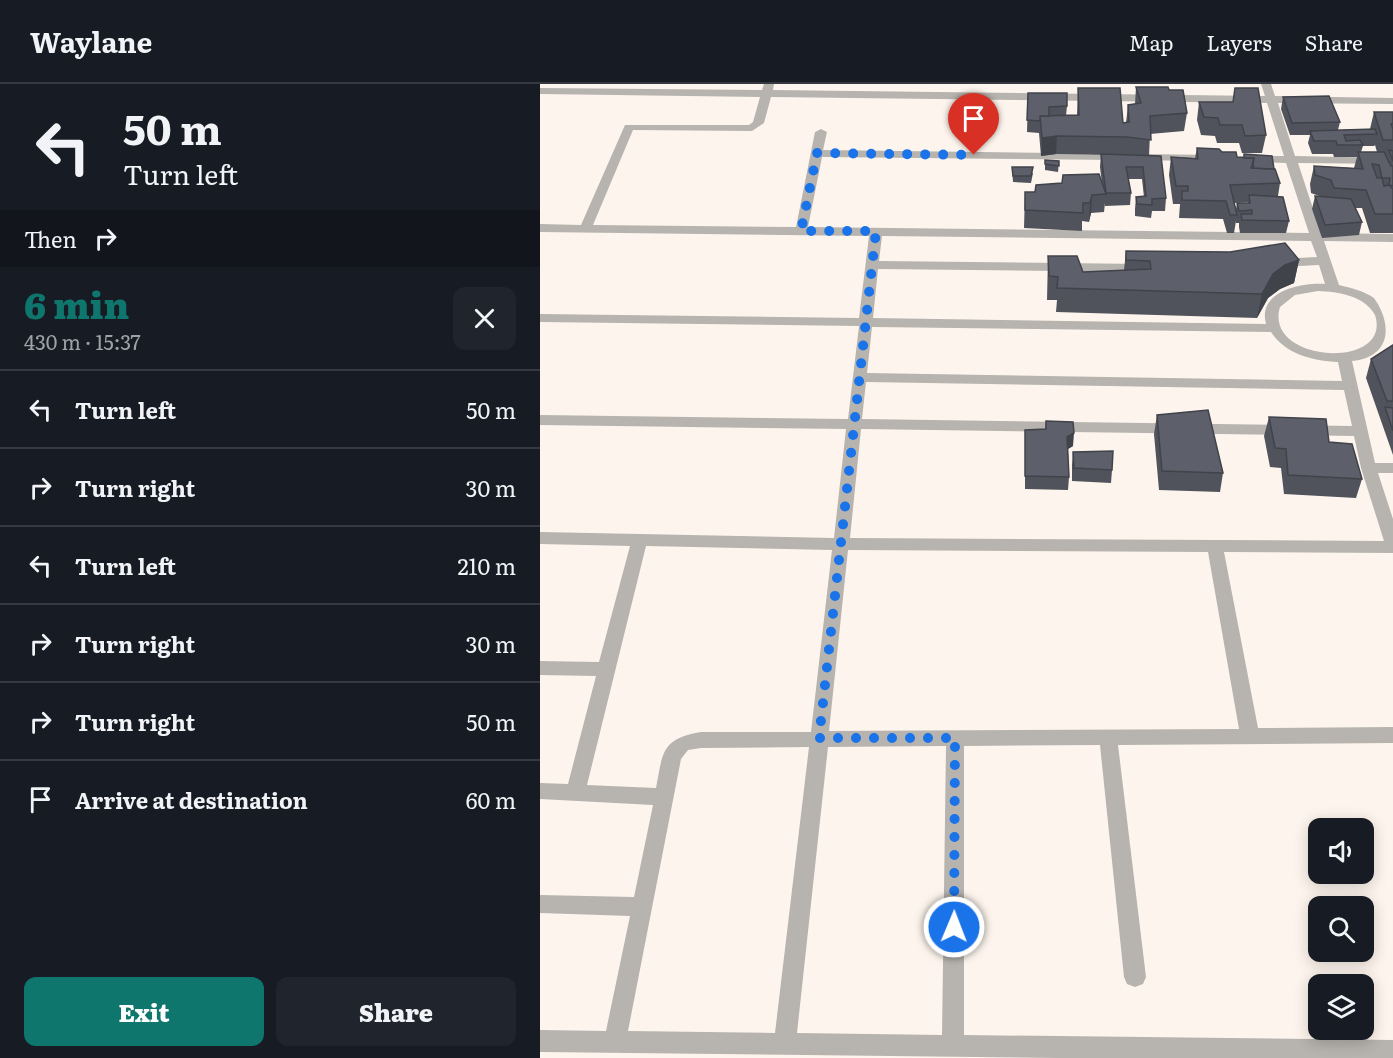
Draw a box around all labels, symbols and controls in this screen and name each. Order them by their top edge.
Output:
text: Waylane [30,20,152,62]
text: Map [1129,26,1174,57]
text: Layers [1207,26,1272,57]
text: Share [1305,26,1363,57]
pin [948,93,999,155]
text: 50 m [123,96,222,158]
icon: arrive [957,102,990,135]
icon: left [24,108,102,186]
text: Turn left [123,153,238,193]
text: Then [24,222,77,255]
icon: right [89,222,122,255]
text: 6 min [24,277,129,330]
button: close [453,287,516,350]
text: 430 m · 15:37 [24,326,141,356]
icon: left [24,393,57,426]
text: Turn left [75,393,176,426]
text: 50 m [466,393,516,426]
icon: right [24,471,57,504]
text: Turn right [75,471,195,504]
text: 30 m [466,471,516,504]
icon: left [24,549,57,582]
text: Turn left [75,549,176,582]
text: 210 m [457,549,516,582]
icon: right [24,627,57,660]
text: Turn right [75,627,195,660]
text: 30 m [466,627,516,660]
icon: right [24,705,57,738]
text: Turn right [75,705,195,738]
text: 50 m [466,705,516,738]
icon: arrive [24,783,57,816]
text: Arrive at destination [75,783,308,816]
text: 60 m [466,783,516,816]
map controls [1308,818,1374,1040]
button: sound [1308,818,1374,884]
position arrow [922,895,986,959]
button: search [1308,896,1374,962]
button: layers [1308,974,1374,1040]
button: Exit [24,977,264,1046]
button: Share [276,977,516,1046]

